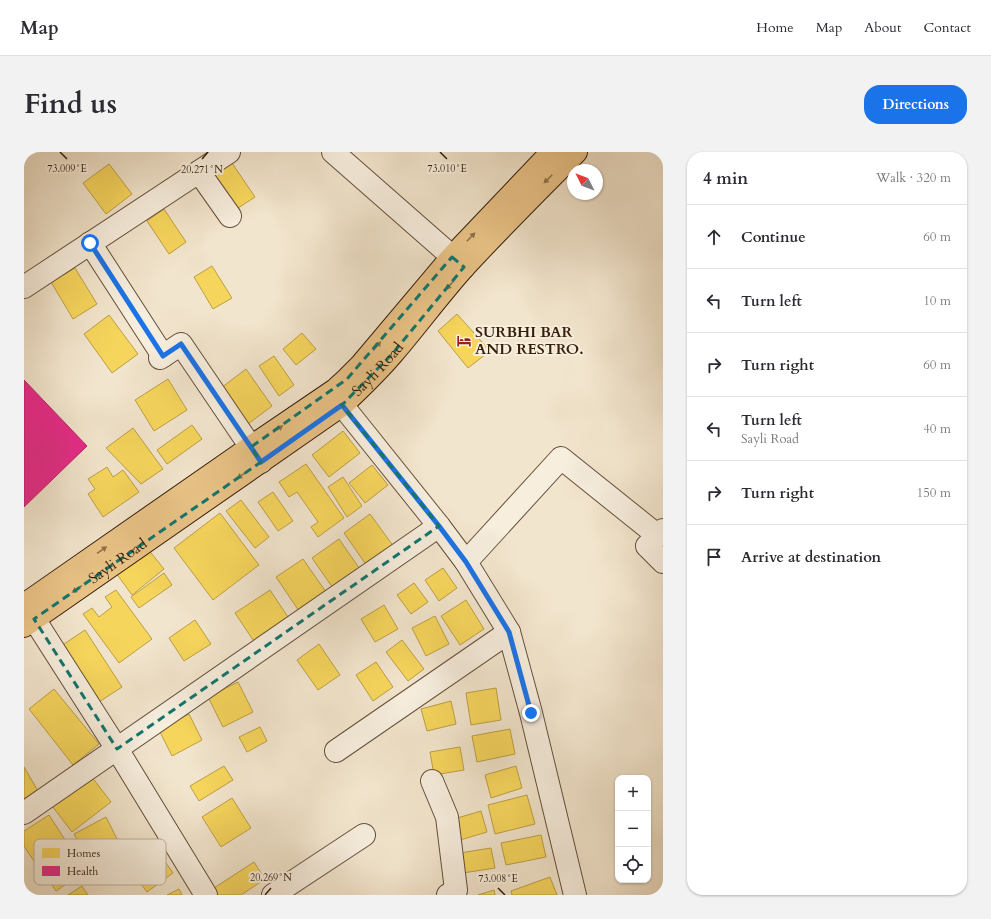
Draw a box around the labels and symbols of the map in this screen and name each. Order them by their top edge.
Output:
text: 73.009°E [47,162,87,176]
text: 73.010°E [427,162,467,176]
text: 20.271°N [181,163,223,177]
north arrow [567,164,603,200]
one-way arrow [543,175,553,184]
one-way arrow [466,232,476,242]
route start [81,234,99,252]
one-way arrow [445,279,454,290]
place label: SURBHI BAR AND RESTRO. [475,322,584,359]
hotel icon: SURBHI BAR AND RESTRO. [456,333,472,349]
street label: Sayli Road [347,338,408,400]
one-way arrow [372,340,381,351]
one-way arrow [273,425,283,433]
one-way arrow [237,471,247,479]
street label: Sayli Road [84,534,151,588]
one-way arrow [97,546,107,554]
one-way arrow [72,585,83,593]
route end [522,704,540,722]
legend [34,839,166,885]
text: Homes [67,846,100,861]
text: Health [67,864,98,879]
text: 20.269°N [250,871,292,885]
text: 73.008°E [478,872,518,886]

